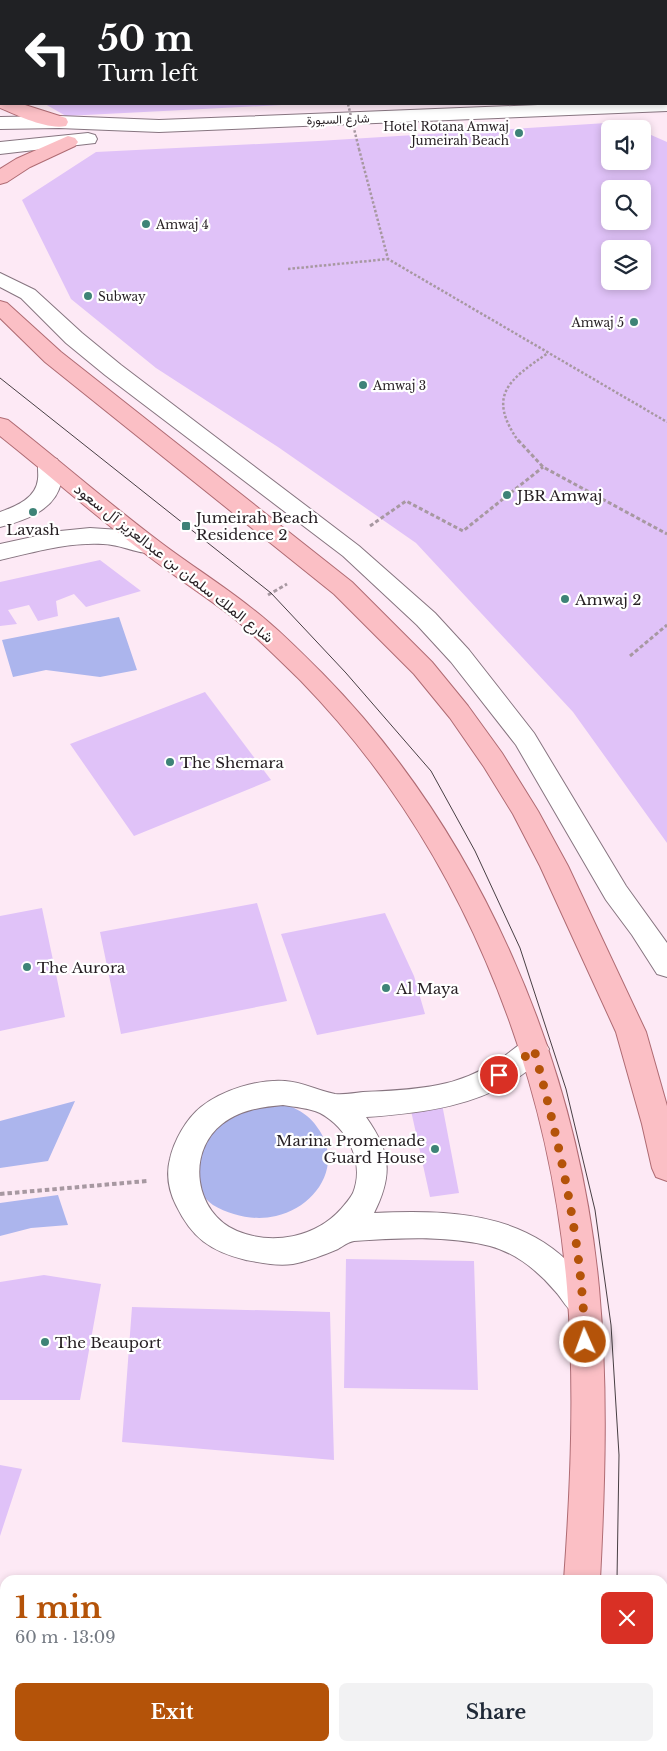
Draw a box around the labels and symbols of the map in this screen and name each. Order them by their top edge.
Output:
street label: شارع السيورة [306,110,370,130]
place label: Hotel Rotana Amwaj Jumeirah Beach [383,119,509,148]
marker: Hotel Rotana Amwaj Jumeirah Beach [513,127,525,139]
place label: Amwaj 4 [155,217,209,232]
marker: Amwaj 4 [140,218,152,230]
place label: Subway [98,289,146,304]
marker: Subway [82,290,94,302]
place label: Amwaj 5 [570,315,624,330]
marker: Amwaj 5 [628,316,640,328]
place label: Amwaj 3 [372,378,426,393]
marker: Amwaj 3 [357,379,369,391]
street label: شارع الملك سلمان بن عبدالعزيز آل سعود [69,479,278,648]
place label: JBR Amwaj [515,486,602,505]
marker: JBR Amwaj [501,489,513,501]
marker: Lavash [27,506,39,518]
place label: Jumeirah Beach Residence 2 [194,508,318,544]
place label: Lavash [6,520,60,539]
marker: Jumeirah Beach Residence 2 [180,520,192,532]
place label: Amwaj 2 [574,590,641,609]
marker: Amwaj 2 [559,593,571,605]
place label: The Shemara [180,753,284,772]
marker: The Shemara [164,756,176,768]
place label: The Aurora [37,958,126,977]
marker: The Aurora [21,961,33,973]
place label: Al Maya [395,979,460,998]
marker: Al Maya [380,982,392,994]
pin [478,1054,520,1096]
place label: Marina Promenade Guard House [276,1131,425,1167]
marker: Marina Promenade Guard House [429,1143,441,1155]
position arrow [558,1315,610,1367]
place label: The Beauport [55,1333,162,1352]
marker: The Beauport [39,1336,51,1348]

